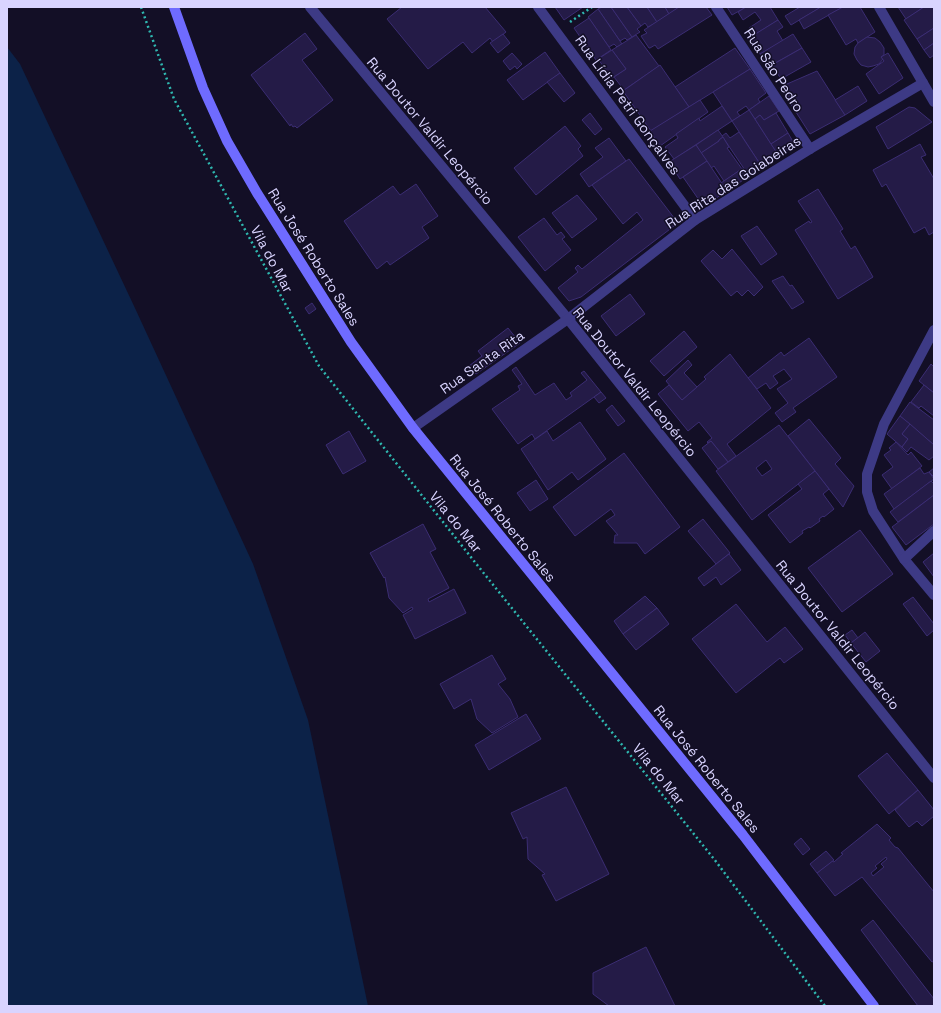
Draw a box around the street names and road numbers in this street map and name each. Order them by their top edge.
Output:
street label: Rua São Pedro [740,24,808,116]
street label: Rua Lídia Petri Gonçalves [571,32,685,178]
street label: Rua Doutor Valdir Leopércio [363,53,497,209]
street label: Rua Rita das Goiabeiras [662,131,804,233]
street label: Rua José Roberto Sales [264,185,364,329]
street label: Vila do Mar [247,222,297,296]
street label: Rua Doutor Valdir Leopércio [569,304,701,460]
street label: Rua Santa Rita [436,326,528,398]
street label: Rua José Roberto Sales [446,450,560,586]
street label: Vila do Mar [426,488,486,556]
street label: Rua Doutor Valdir Leopércio [772,557,904,713]
street label: Rua José Roberto Sales [650,701,764,837]
street label: Vila do Mar [629,740,689,808]

